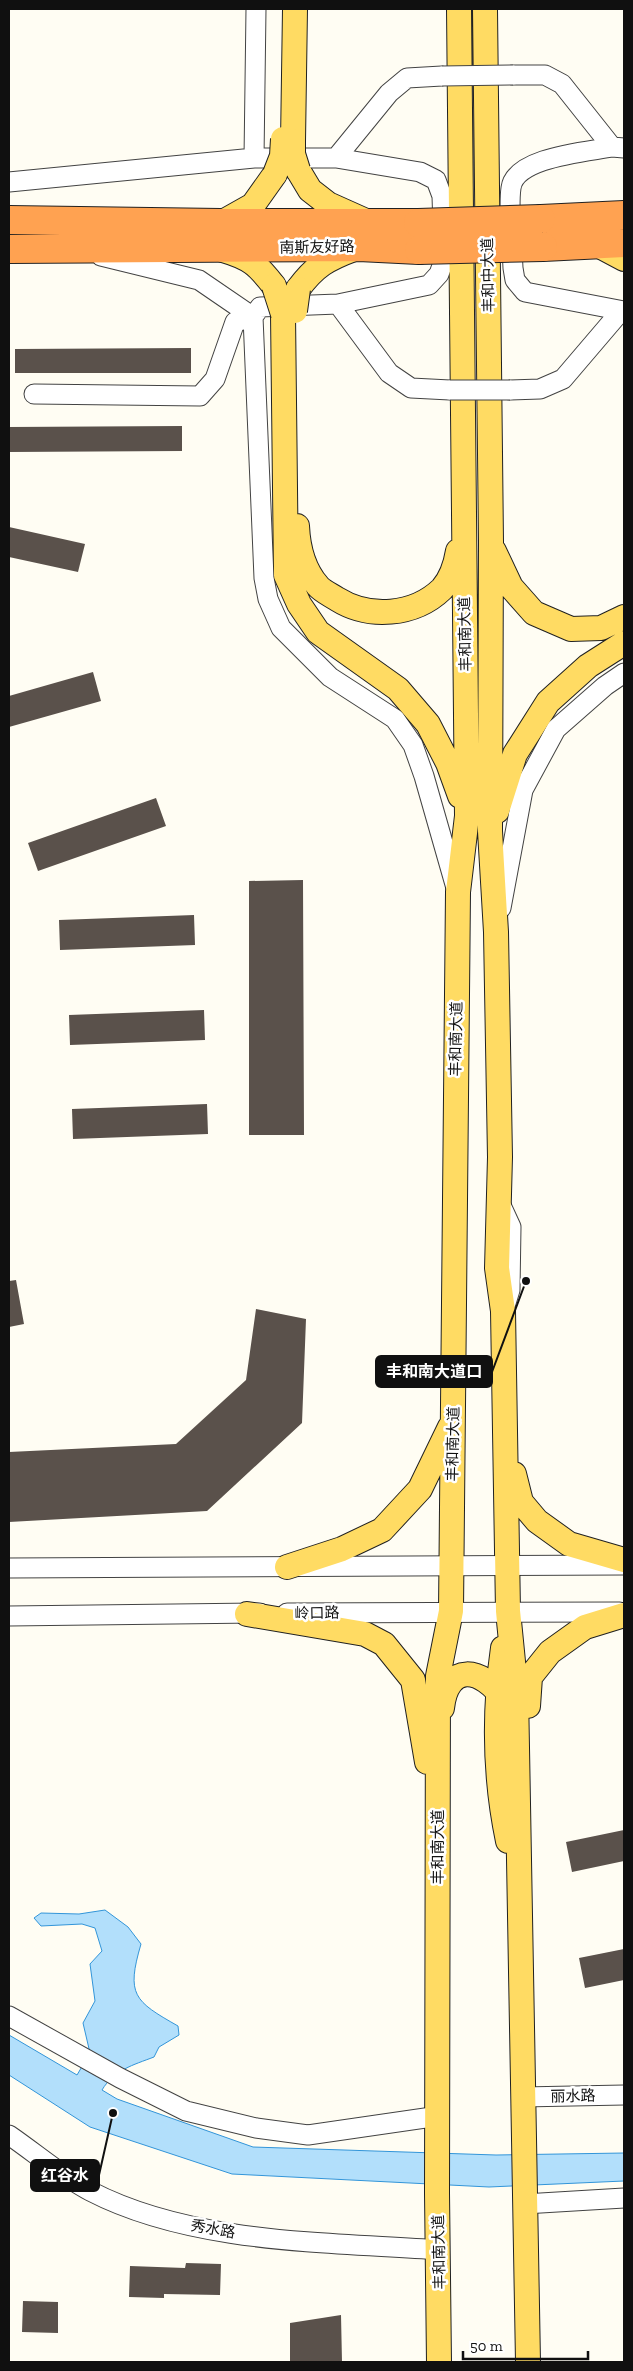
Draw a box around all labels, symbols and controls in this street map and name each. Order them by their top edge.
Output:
street label: 南斯友好路 [279,237,355,257]
street label: 丰和中大道 [478,237,498,313]
street label: 丰和南大道 [455,596,475,672]
street label: 丰和南大道 [446,1001,466,1077]
callout: 丰和南大道口 [376,1356,492,1387]
text: 丰和南大道口 [386,1362,482,1381]
street label: 丰和南大道 [443,1406,463,1482]
street label: 岭口路 [294,1604,340,1622]
street label: 丰和南大道 [429,1809,447,1885]
street label: 丽水路 [550,2087,596,2105]
callout: 红谷水 [31,2160,99,2191]
text: 红谷水 [41,2166,89,2185]
street label: 丰和南大道 [429,2214,449,2290]
street label: 秀水路 [189,2216,237,2242]
scale bar [463,2328,588,2360]
text: 50 m [470,2337,503,2355]

